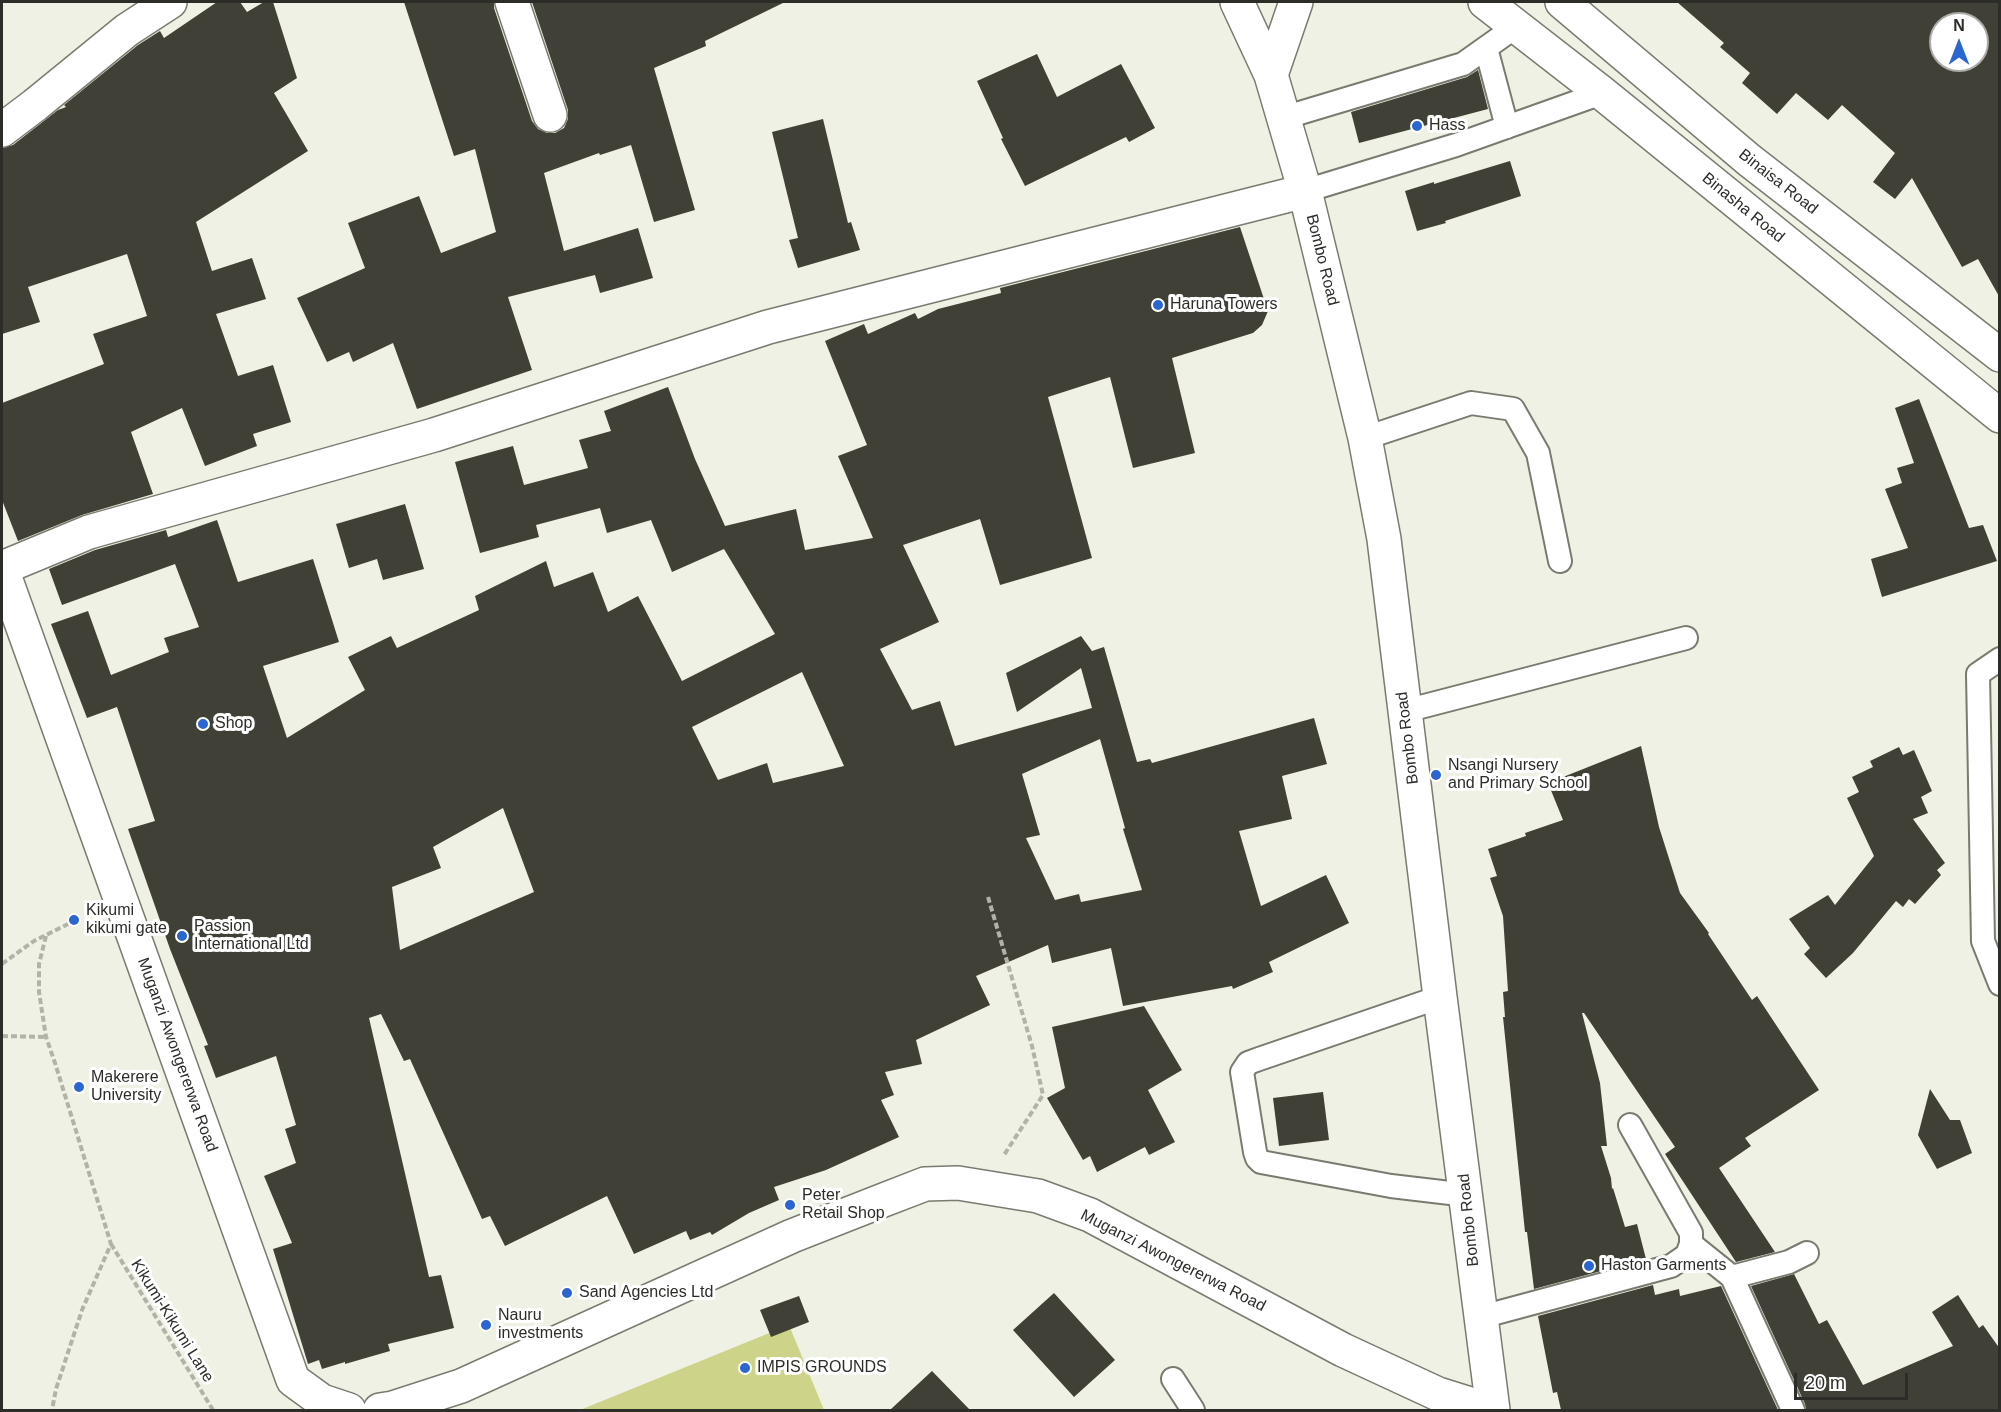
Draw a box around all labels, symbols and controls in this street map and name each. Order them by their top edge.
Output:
north arrow [1929,12,1989,72]
text: N [1953,17,1965,34]
place label: Hass [1429,116,1465,136]
marker: Hass [1410,119,1424,133]
street label: Binaisa Road [1735,145,1821,219]
street label: Binasha Road [1698,169,1788,247]
street label: Bombo Road [1301,212,1343,308]
place label: Haruna Towers [1170,295,1278,315]
marker: Haruna Towers [1151,298,1165,312]
street label: Bombo Road [1393,690,1423,786]
place label: Shop [215,714,252,734]
marker: Shop [196,717,210,731]
place label: Nsangi Nursery and Primary School [1448,756,1588,794]
marker: Nsangi Nursery and Primary School [1429,768,1443,782]
place label: Kikumi kikumi gate [86,901,167,939]
marker: Kikumi kikumi gate [67,913,81,927]
place label: Passion International Ltd [194,917,309,955]
marker: Passion International Ltd [175,929,189,943]
street label: Muganzi Awongererwa Road [133,955,221,1155]
place label: Makerere University [91,1068,161,1106]
marker: Makerere University [72,1080,86,1094]
street label: Bombo Road [1455,1173,1483,1267]
place label: Peter Retail Shop [802,1186,885,1224]
marker: Peter Retail Shop [783,1198,797,1212]
street label: Muganzi Awongererwa Road [1077,1206,1269,1316]
street label: Kikumi-Kikumi Lane [126,1256,218,1386]
place label: Haston Garments [1601,1256,1726,1276]
marker: Haston Garments [1582,1259,1596,1273]
place label: Sand Agencies Ltd [579,1283,713,1303]
marker: Sand Agencies Ltd [560,1286,574,1300]
place label: Nauru investments [498,1306,583,1344]
marker: Nauru investments [479,1318,493,1332]
place label: IMPIS GROUNDS [757,1358,887,1378]
marker: IMPIS GROUNDS [738,1361,752,1375]
scale bar [1797,1361,1911,1399]
text: 20 m [1805,1373,1845,1393]

